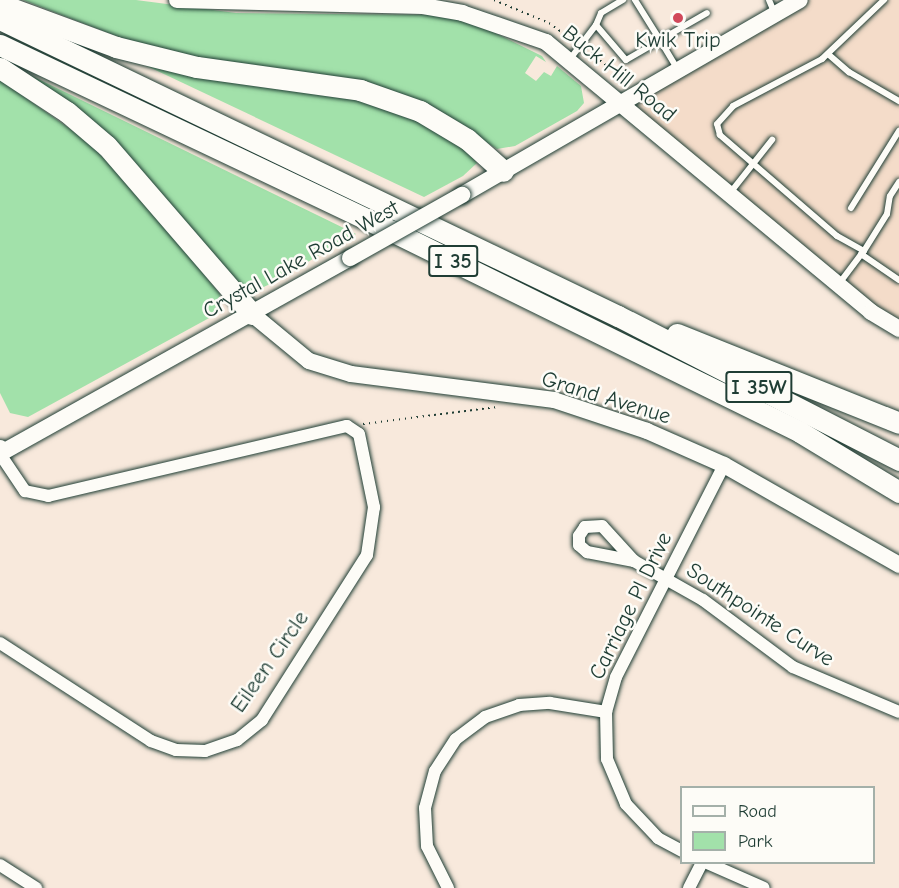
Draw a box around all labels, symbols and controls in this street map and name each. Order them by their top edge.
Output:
marker: Kwik Trip [671,11,685,25]
street label: Buck Hill Road [557,20,681,128]
place label: Kwik Trip [635,28,721,54]
street label: Crystal Lake Road West [198,195,404,325]
road number: I 35 [428,243,478,279]
street label: Grand Avenue [538,366,674,430]
road number: I 35W [724,369,794,405]
street label: Carriage Pl Drive [584,528,678,684]
street label: Southpointe Curve [681,557,839,673]
street label: Eileen Circle [225,606,315,718]
legend [680,786,875,864]
text: Road [738,801,777,822]
text: Park [738,831,772,852]

